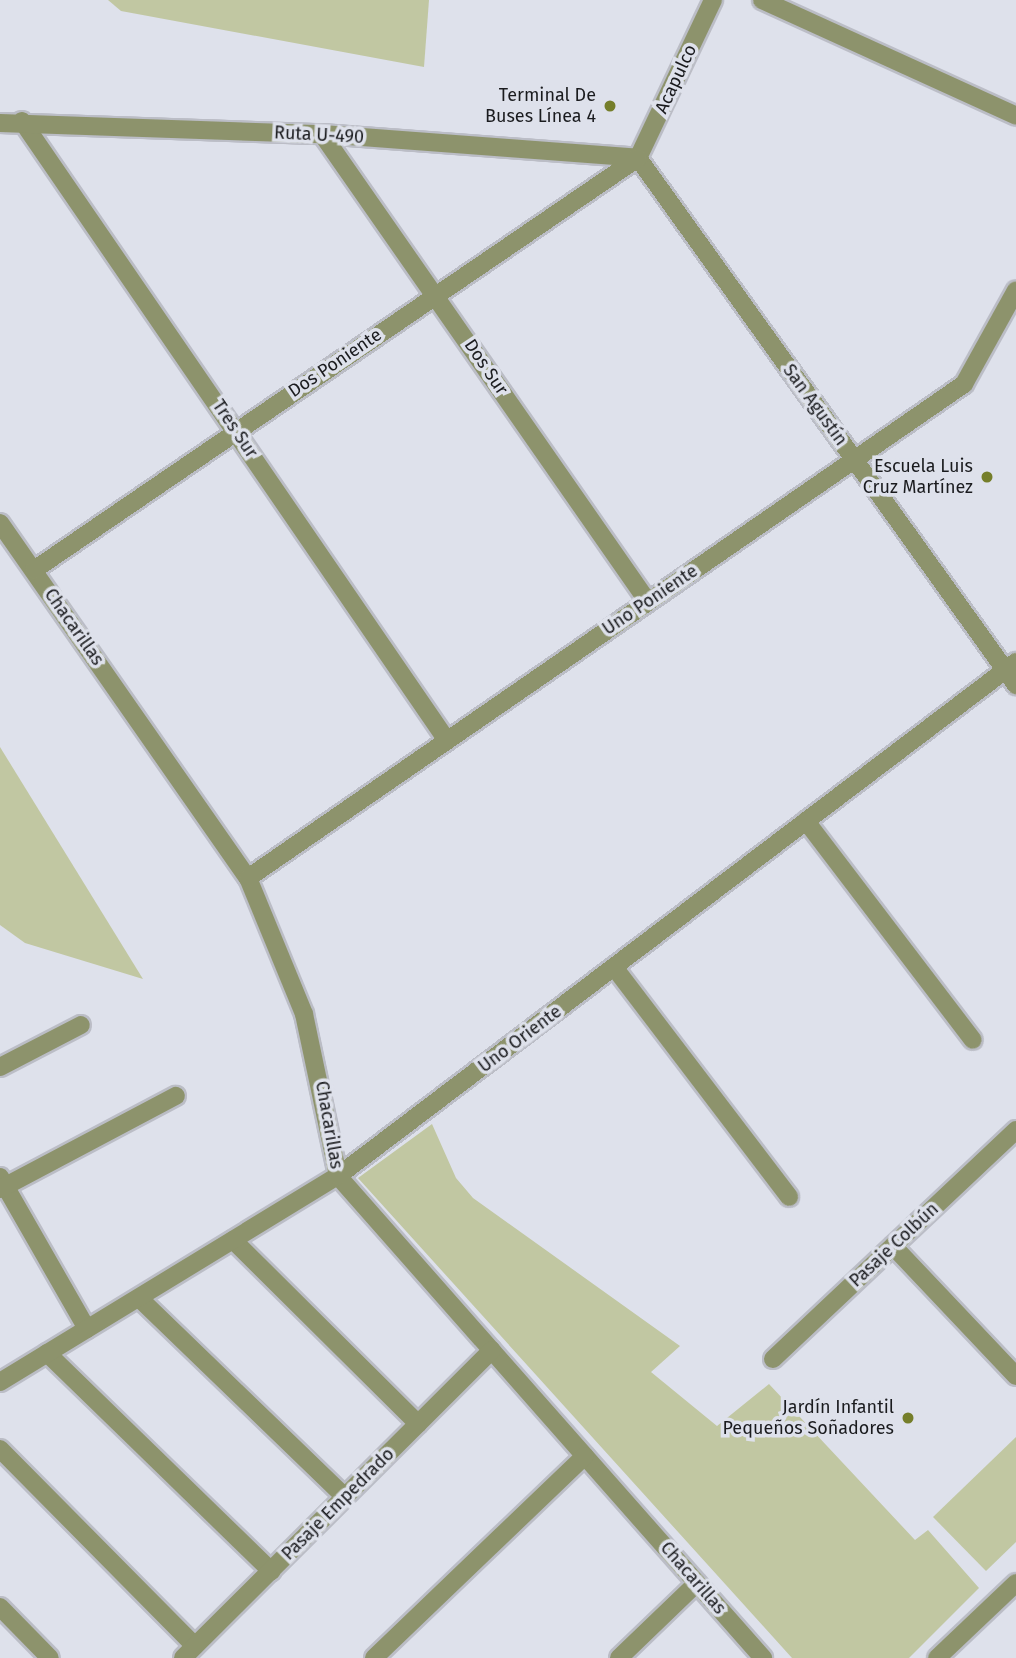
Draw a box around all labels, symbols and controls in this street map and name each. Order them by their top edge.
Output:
street label: Acapulco [651,41,701,117]
place label: Terminal De Buses Línea 4 [485,85,596,128]
marker: Terminal De Buses Línea 4 [602,98,618,114]
street label: Ruta U-490 [273,122,365,148]
street label: Dos Poniente [284,324,386,402]
street label: Dos Sur [460,335,512,399]
street label: San Agustín [778,360,852,450]
street label: Tres Sur [208,396,262,462]
place label: Escuela Luis Cruz Martínez [863,456,973,498]
marker: Escuela Luis Cruz Martínez [979,469,995,485]
street label: Uno Poniente [598,560,702,640]
street label: Chacarillas [40,584,108,670]
street label: Uno Oriente [474,1001,566,1077]
street label: Chacarillas [311,1079,347,1171]
street label: Pasaje Colbún [845,1198,943,1292]
place label: Jardín Infantil Pequeños Soñadores [722,1397,894,1440]
marker: Jardín Infantil Pequeños Soñadores [900,1410,916,1426]
street label: Pasaje Empedrado [277,1443,399,1565]
street label: Chacarillas [656,1537,730,1619]

